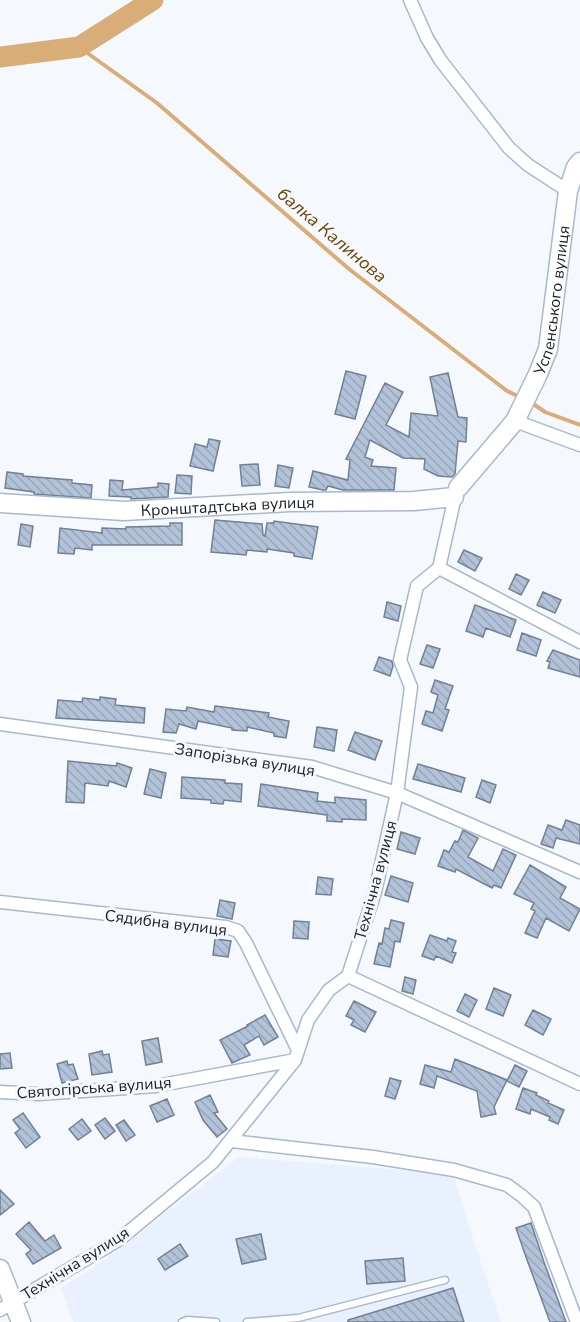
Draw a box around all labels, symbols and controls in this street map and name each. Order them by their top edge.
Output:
water label: балка Калинова [272,182,392,288]
street label: Успенського вулиця [528,224,576,379]
street label: Кронштадтська вулиця [140,492,315,522]
street label: Запорізька вулиця [173,738,317,782]
street label: Технічна вулиця [349,818,403,943]
street label: Сядибна вулиця [104,905,228,941]
street label: Святогірська вулиця [16,1072,172,1104]
street label: Технічна вулиця [18,1222,134,1306]

